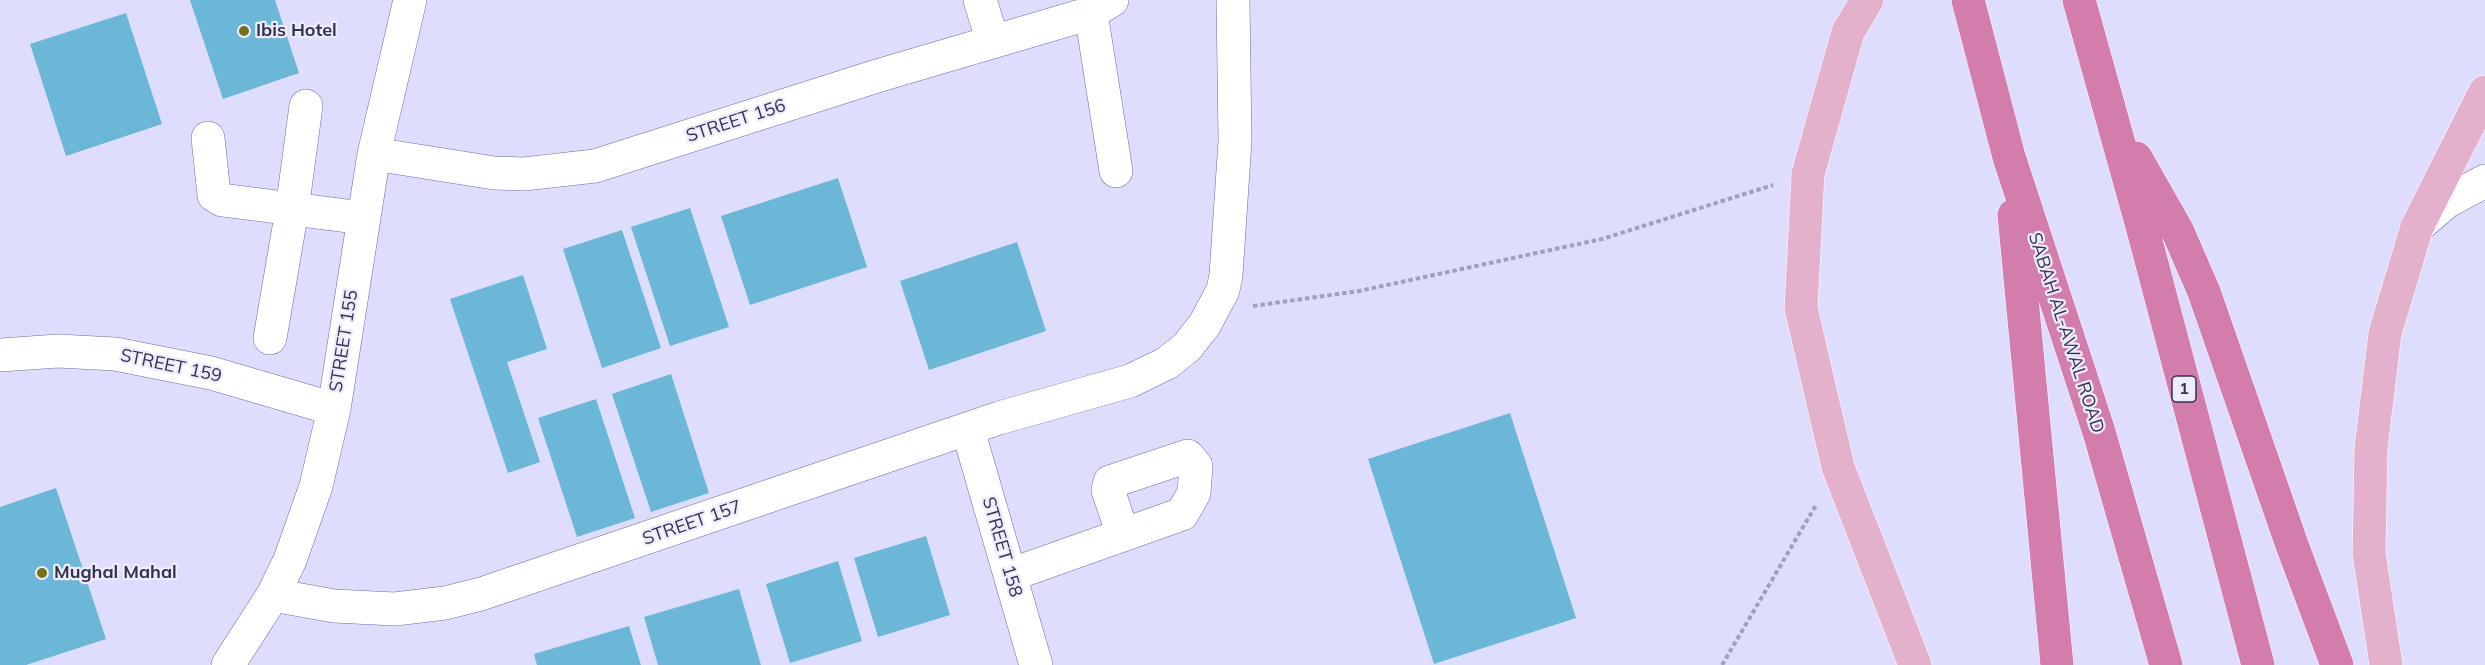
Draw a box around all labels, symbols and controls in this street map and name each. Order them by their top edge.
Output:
place label: Ibis Hotel [256,20,337,42]
marker: Ibis Hotel [237,24,251,38]
street label: STREET 156 [684,95,788,147]
street label: SABAH AL-AWAL ROAD [2023,230,2109,436]
street label: STREET 155 [325,288,363,394]
street label: STREET 159 [118,345,224,387]
road number: 1 [2172,376,2196,402]
street label: STREET 158 [977,494,1027,600]
street label: STREET 157 [640,496,744,550]
place label: Mughal Mahal [54,562,177,584]
marker: Mughal Mahal [35,566,49,580]

